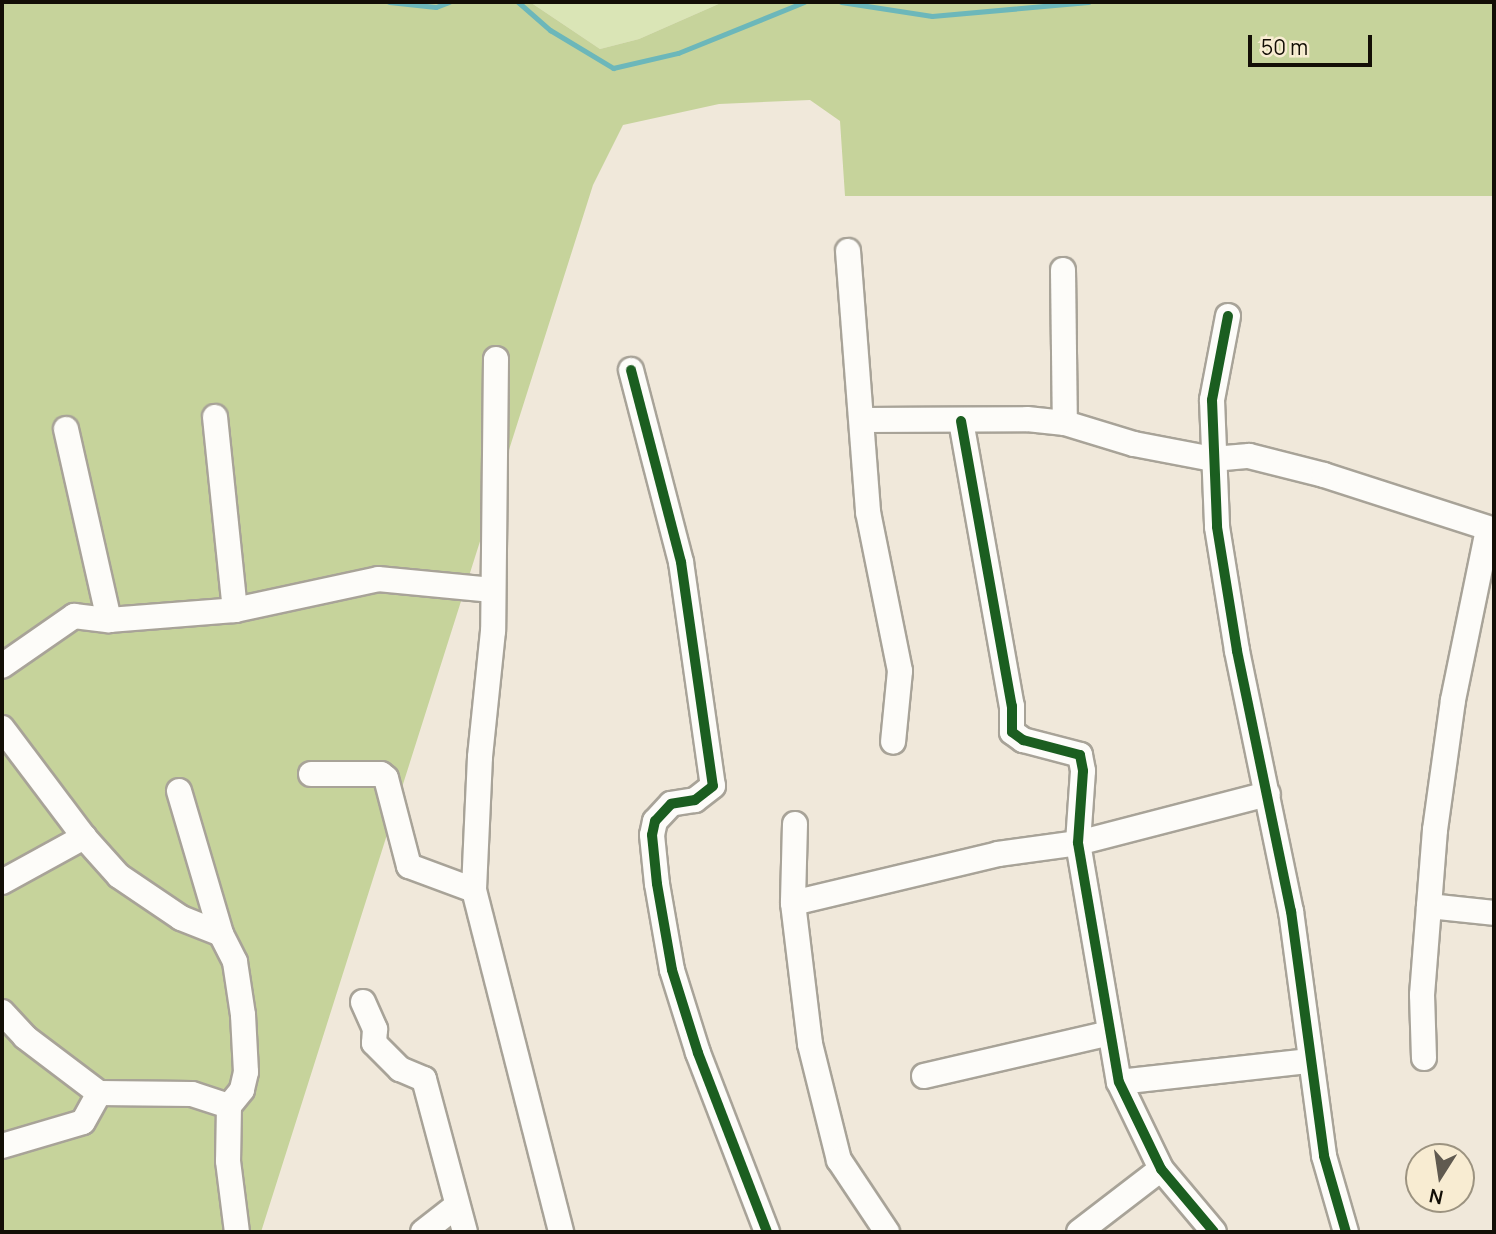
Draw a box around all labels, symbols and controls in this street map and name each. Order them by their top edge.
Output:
scale bar [1251,21,1375,65]
text: 50 m [1261,33,1308,61]
north arrow [1405,1143,1475,1213]
text: N [1427,1182,1445,1211]

